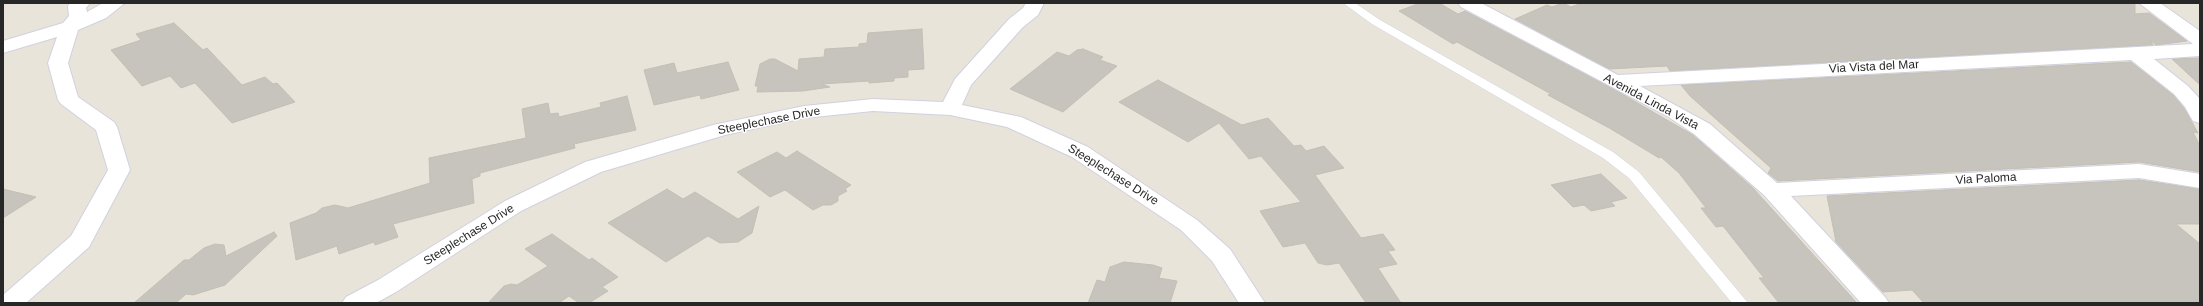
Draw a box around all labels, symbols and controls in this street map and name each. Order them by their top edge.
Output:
street label: Via Vista del Mar [1829,57,1919,77]
street label: Avenida Linda Vista [1601,71,1701,133]
street label: Steeplechase Drive [717,104,821,138]
street label: Steeplechase Drive [1065,141,1161,209]
street label: Via Paloma [1955,170,2017,188]
street label: Steeplechase Drive [421,201,517,269]

